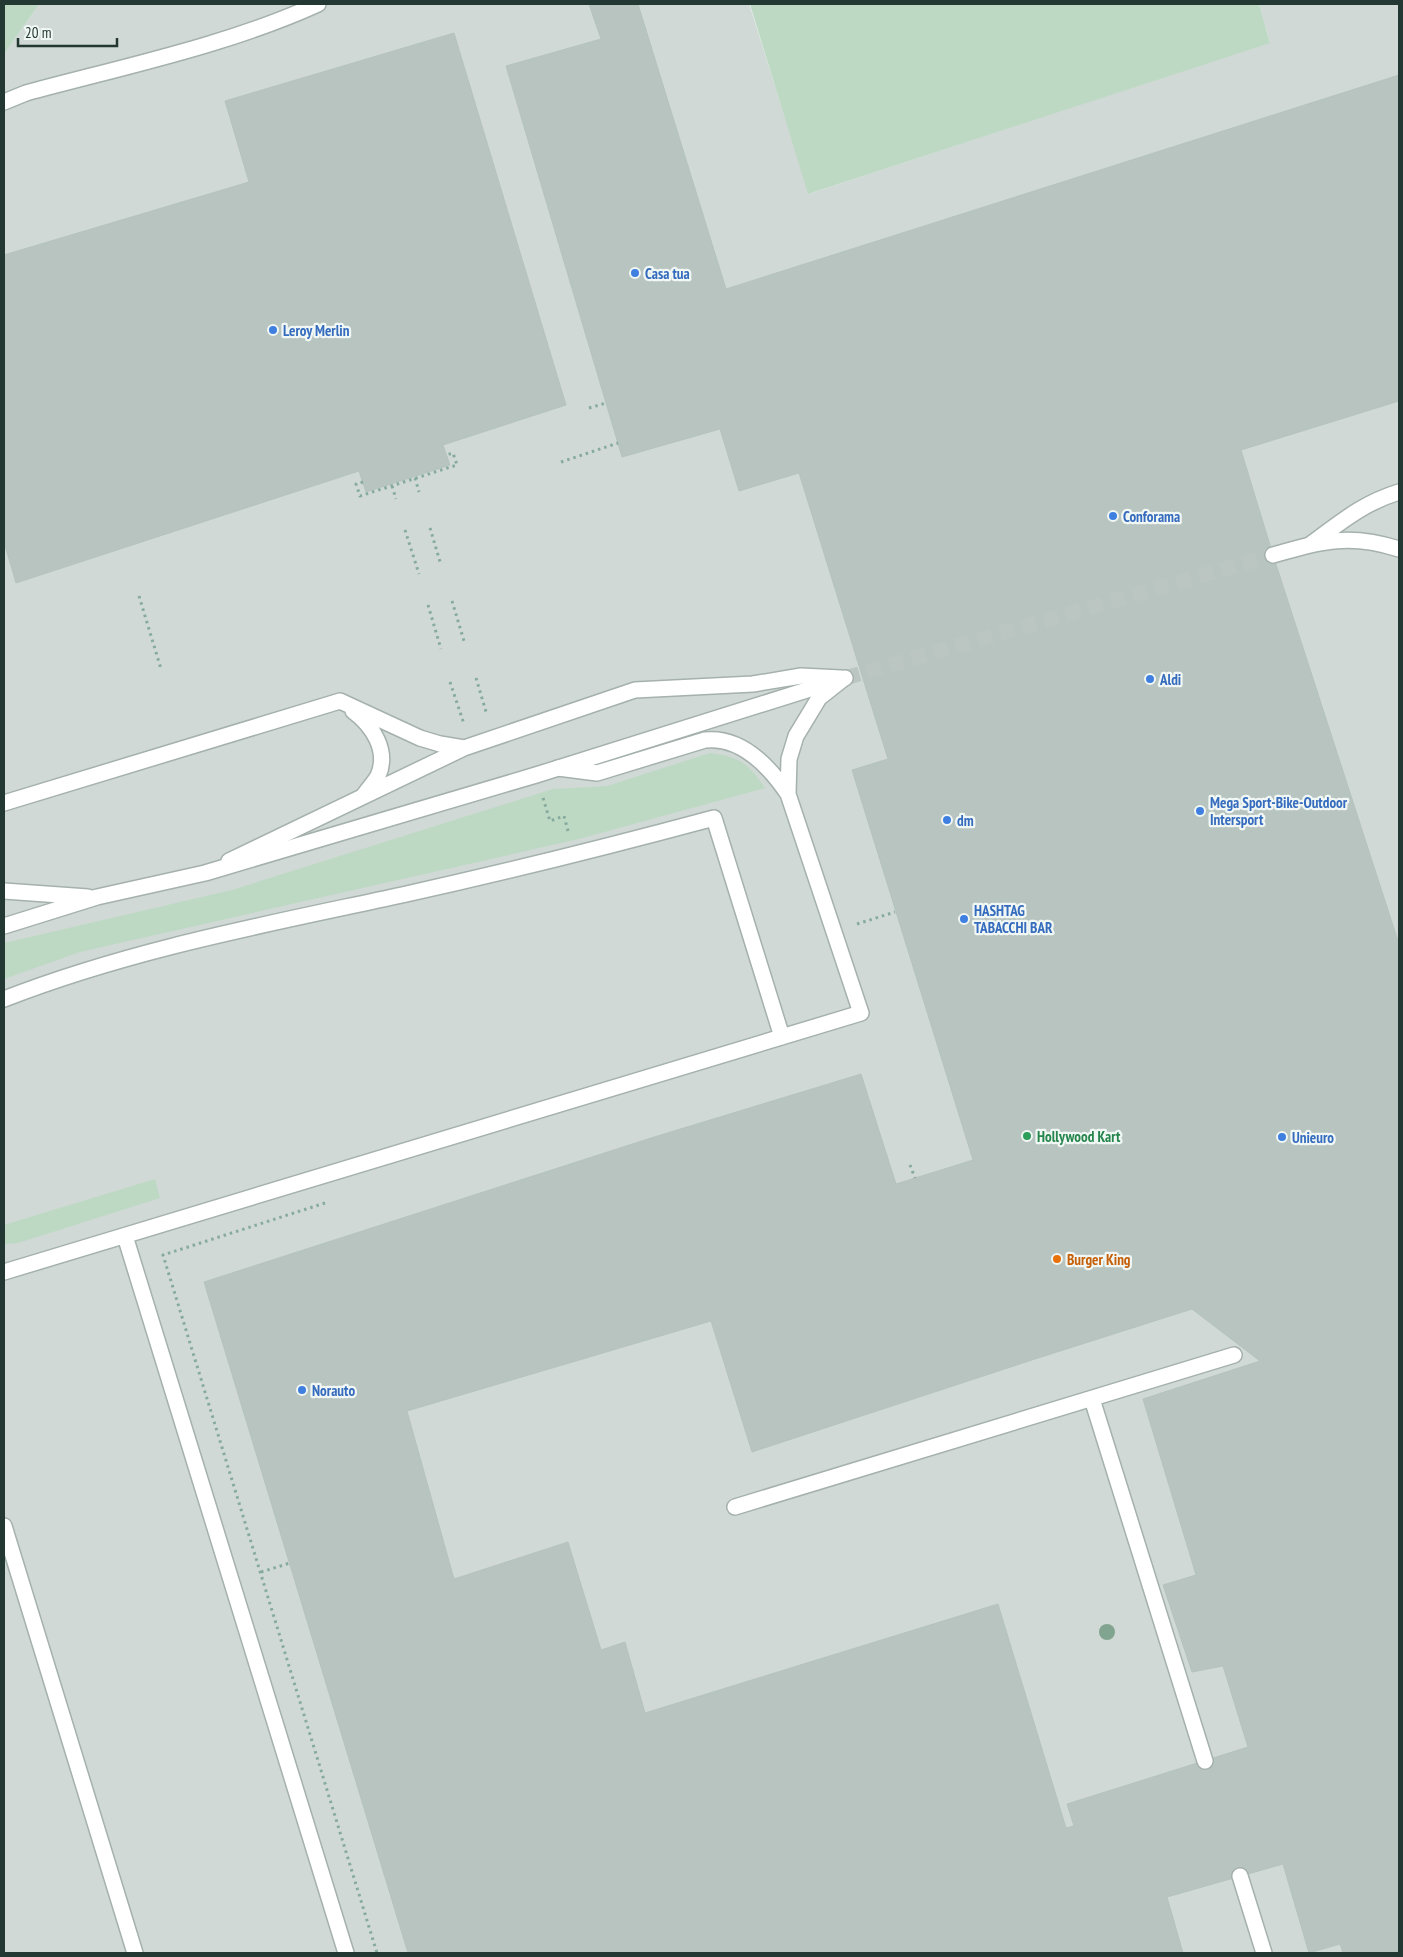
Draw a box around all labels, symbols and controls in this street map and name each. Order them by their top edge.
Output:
scale bar [18,15,116,47]
text: 20 m [25,23,51,42]
place label: Casa tua [645,264,690,283]
marker: Casa tua [629,267,641,279]
place label: Leroy Merlin [283,321,350,340]
marker: Leroy Merlin [267,324,279,336]
place label: Conforama [1123,507,1180,526]
marker: Conforama [1107,510,1119,522]
place label: Aldi [1159,670,1181,689]
marker: Aldi [1144,673,1156,685]
place label: Mega Sport-Bike-Outdoor Intersport [1210,793,1348,829]
marker: Mega Sport-Bike-Outdoor Intersport [1194,805,1206,817]
place label: dm [957,811,974,830]
marker: dm [941,814,953,826]
place label: HASHTAG TABACCHI BAR [974,901,1053,937]
marker: HASHTAG TABACCHI BAR [958,913,970,925]
place label: Hollywood Kart [1037,1127,1121,1146]
place label: Unieuro [1292,1128,1334,1147]
marker: Hollywood Kart [1021,1130,1033,1142]
marker: Unieuro [1276,1131,1288,1143]
place label: Burger King [1067,1250,1131,1269]
marker: Burger King [1051,1253,1063,1265]
place label: Norauto [312,1381,355,1400]
marker: Norauto [296,1384,308,1396]

